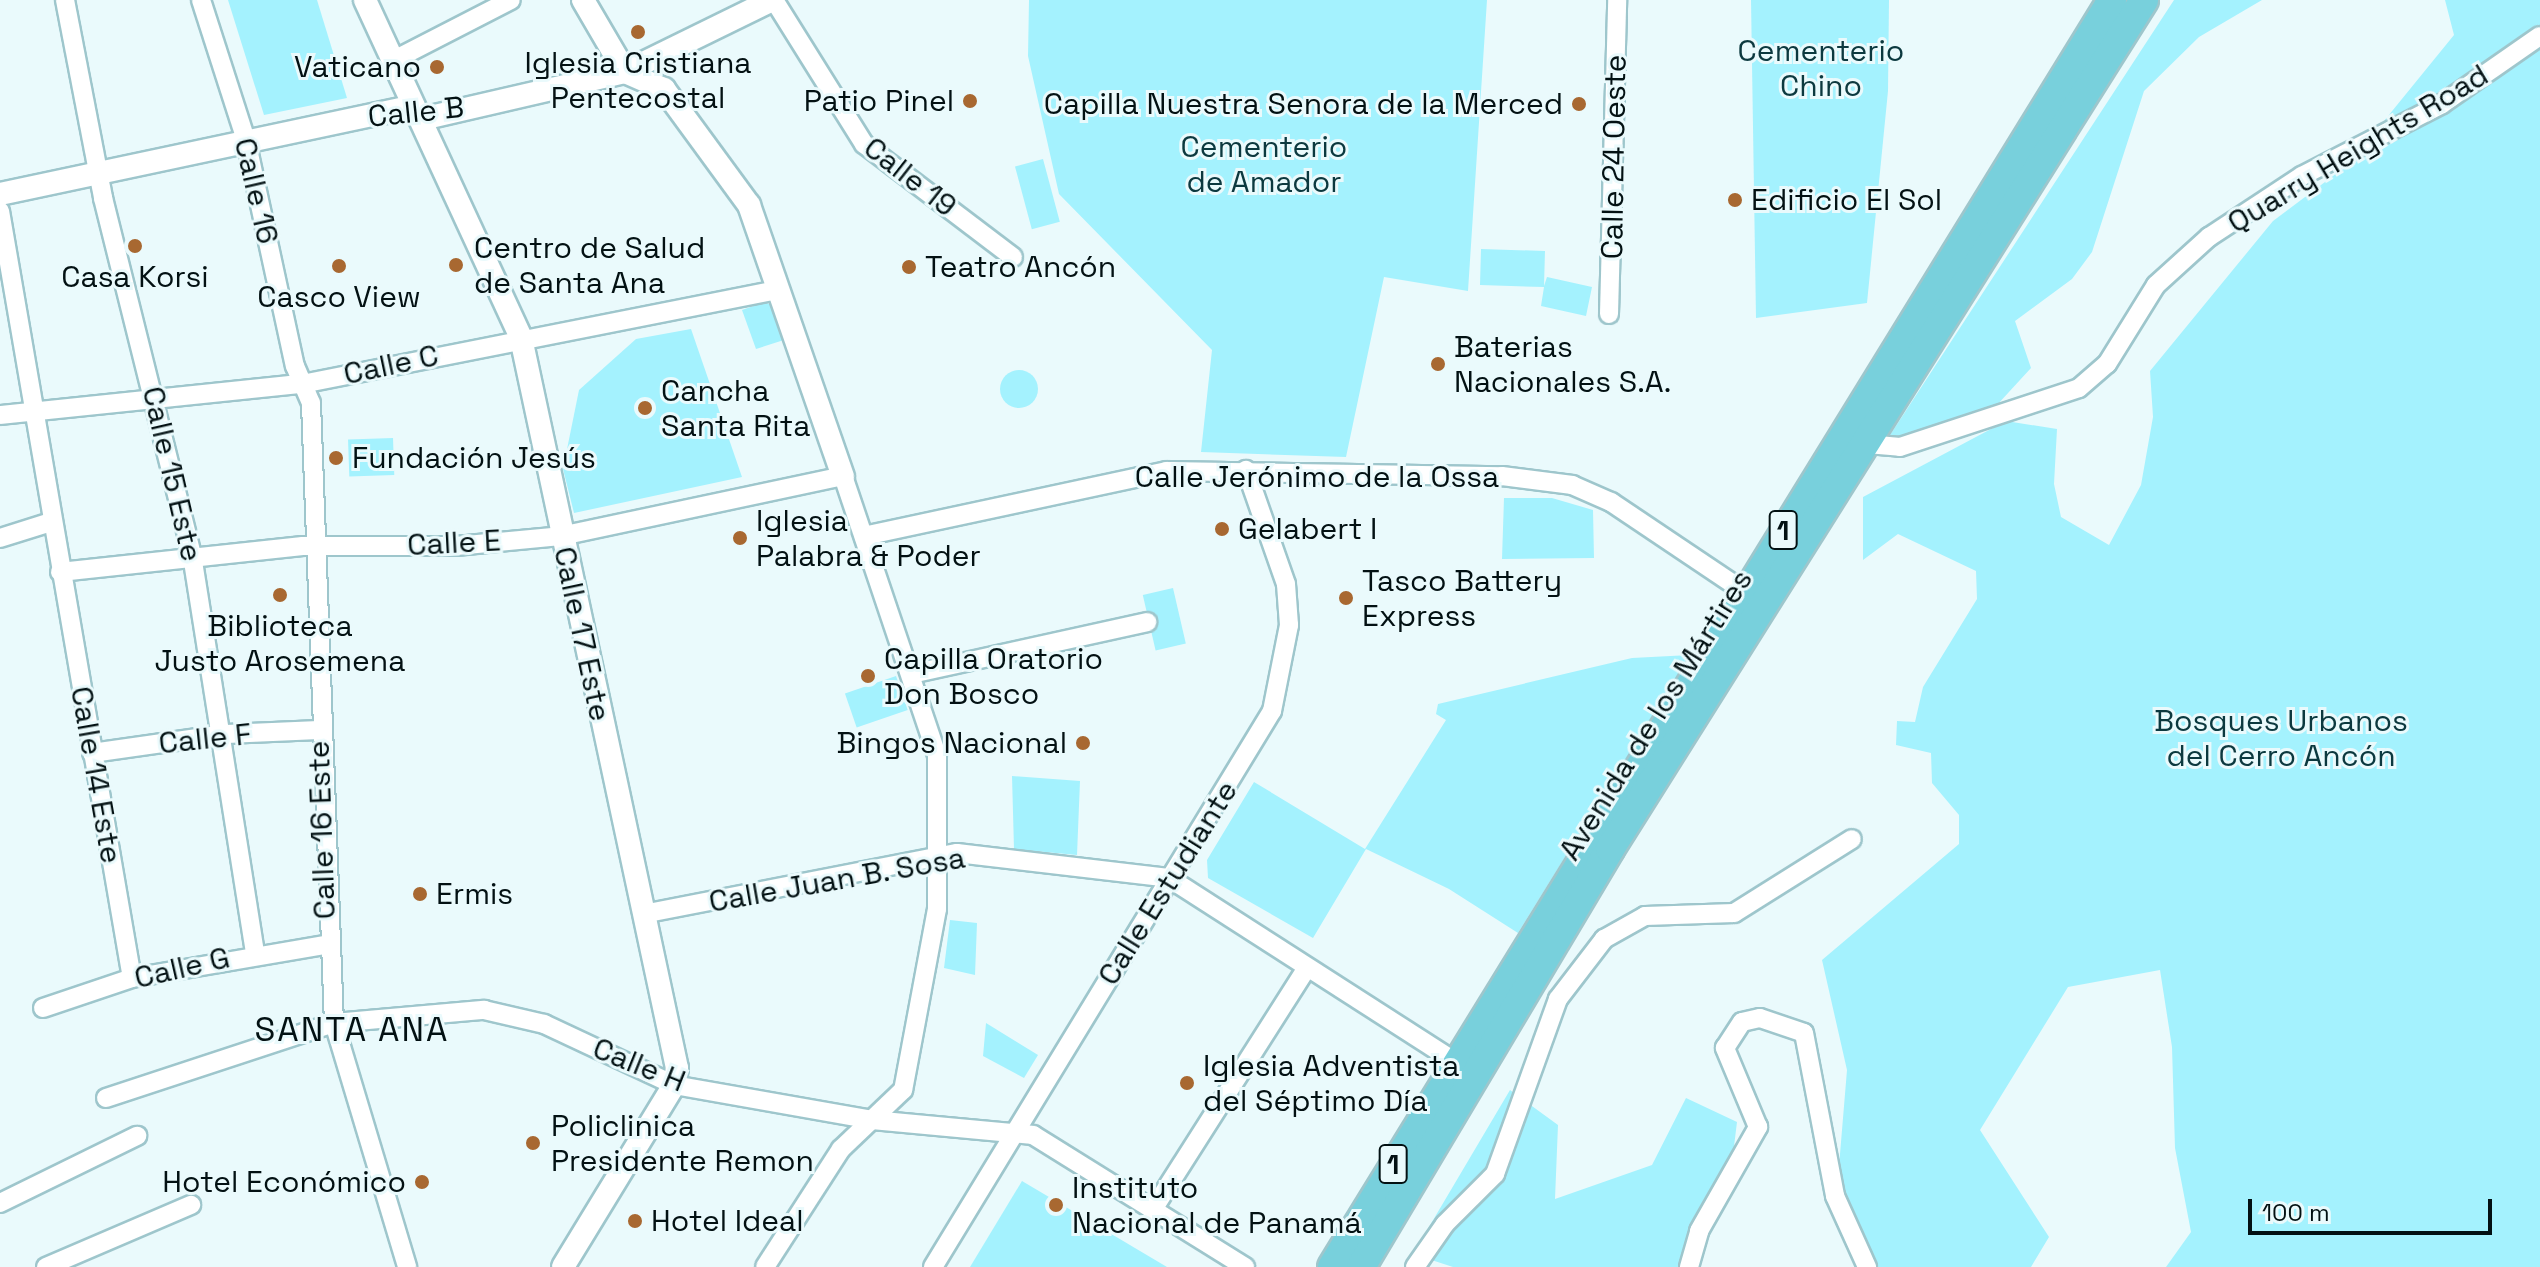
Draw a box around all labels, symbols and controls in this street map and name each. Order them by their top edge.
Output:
marker: Iglesia Cristiana Pentecostal [629,23,647,41]
park label: Cementerio Chino [1738,33,1904,104]
place label: Iglesia Cristiana Pentecostal [524,45,752,116]
place label: Vaticano [294,49,421,85]
street label: Calle 24 Oeste [1594,54,1634,260]
street label: Quarry Heights Road [2221,57,2495,241]
marker: Vaticano [428,58,446,76]
place label: Patio Pinel [804,83,954,119]
place label: Capilla Nuestra Senora de la Merced [1044,86,1563,122]
street label: Calle B [366,89,466,135]
marker: Patio Pinel [961,92,979,110]
marker: Capilla Nuestra Senora de la Merced [1570,95,1588,113]
park label: Cementerio de Amador [1181,129,1347,200]
street label: Calle 19 [857,130,963,224]
street label: Calle 16 [226,135,286,247]
place label: Edificio El Sol [1751,182,1942,218]
marker: Edificio El Sol [1726,191,1744,209]
place label: Centro de Salud de Santa Ana [474,230,705,300]
marker: Casa Korsi [126,237,144,255]
place label: Teatro Ancón [925,249,1117,285]
marker: Centro de Salud de Santa Ana [445,254,467,276]
marker: Casco View [330,257,348,275]
marker: Teatro Ancón [900,258,918,276]
place label: Casa Korsi [61,259,209,295]
place label: Casco View [257,279,421,315]
place label: Baterias Nacionales S.A. [1454,329,1671,400]
street label: Calle C [340,337,442,393]
marker: Baterias Nacionales S.A. [1429,355,1447,373]
place label: Cancha Santa Rita [661,373,811,444]
street label: Calle 15 Este [134,383,210,565]
marker: Cancha Santa Rita [636,399,654,417]
place label: Fundación Jesús [352,440,596,476]
marker: Fundación Jesús [327,449,345,467]
street label: Calle Jerónimo de la Ossa [1135,459,1499,495]
place label: Iglesia Palabra & Poder [756,503,981,574]
road number: 1 [1767,506,1799,554]
place label: Gelabert I [1238,511,1377,547]
marker: Gelabert I [1213,520,1231,538]
street label: Calle E [406,523,502,563]
marker: Iglesia Palabra & Poder [731,529,749,547]
street label: Calle 17 Este [546,544,618,724]
place label: Tasco Battery Express [1362,563,1562,634]
street label: Avenida de los Mártires [1552,563,1760,867]
marker: Biblioteca Justo Arosemena [271,586,289,604]
marker: Tasco Battery Express [1337,589,1355,607]
place label: Biblioteca Justo Arosemena [154,608,406,678]
place label: Capilla Oratorio Don Bosco [884,641,1103,712]
marker: Capilla Oratorio Don Bosco [859,667,877,685]
street label: Calle 14 Este [63,684,129,866]
park label: Bosques Urbanos del Cerro Ancón [2154,703,2408,774]
street label: Calle F [157,716,253,762]
place label: Bingos Nacional [837,725,1067,761]
marker: Bingos Nacional [1074,734,1092,752]
street label: Calle 16 Este [301,740,343,920]
street label: Calle Estudiante [1091,774,1245,992]
street label: Calle Juan B. Sosa [706,840,968,920]
place label: Ermis [436,876,513,912]
marker: Ermis [411,885,429,903]
street label: Calle G [131,940,233,996]
district label: SANTA ANA [254,1010,450,1050]
street label: Calle H [588,1030,690,1100]
place label: Iglesia Adventista del Séptimo Día [1203,1048,1460,1118]
marker: Iglesia Adventista del Séptimo Día [1178,1074,1196,1092]
place label: Policlinica Presidente Remon [551,1108,814,1178]
marker: Policlinica Presidente Remon [522,1132,544,1154]
road number: 1 [1377,1140,1409,1188]
place label: Hotel Económico [162,1164,406,1200]
place label: Instituto Nacional de Panamá [1072,1170,1362,1240]
marker: Hotel Económico [413,1173,431,1191]
scale bar [2252,1183,2496,1233]
marker: Instituto Nacional de Panamá [1047,1196,1065,1214]
text: 100 m [2262,1197,2330,1228]
place label: Hotel Ideal [651,1203,804,1239]
marker: Hotel Ideal [626,1212,644,1230]

